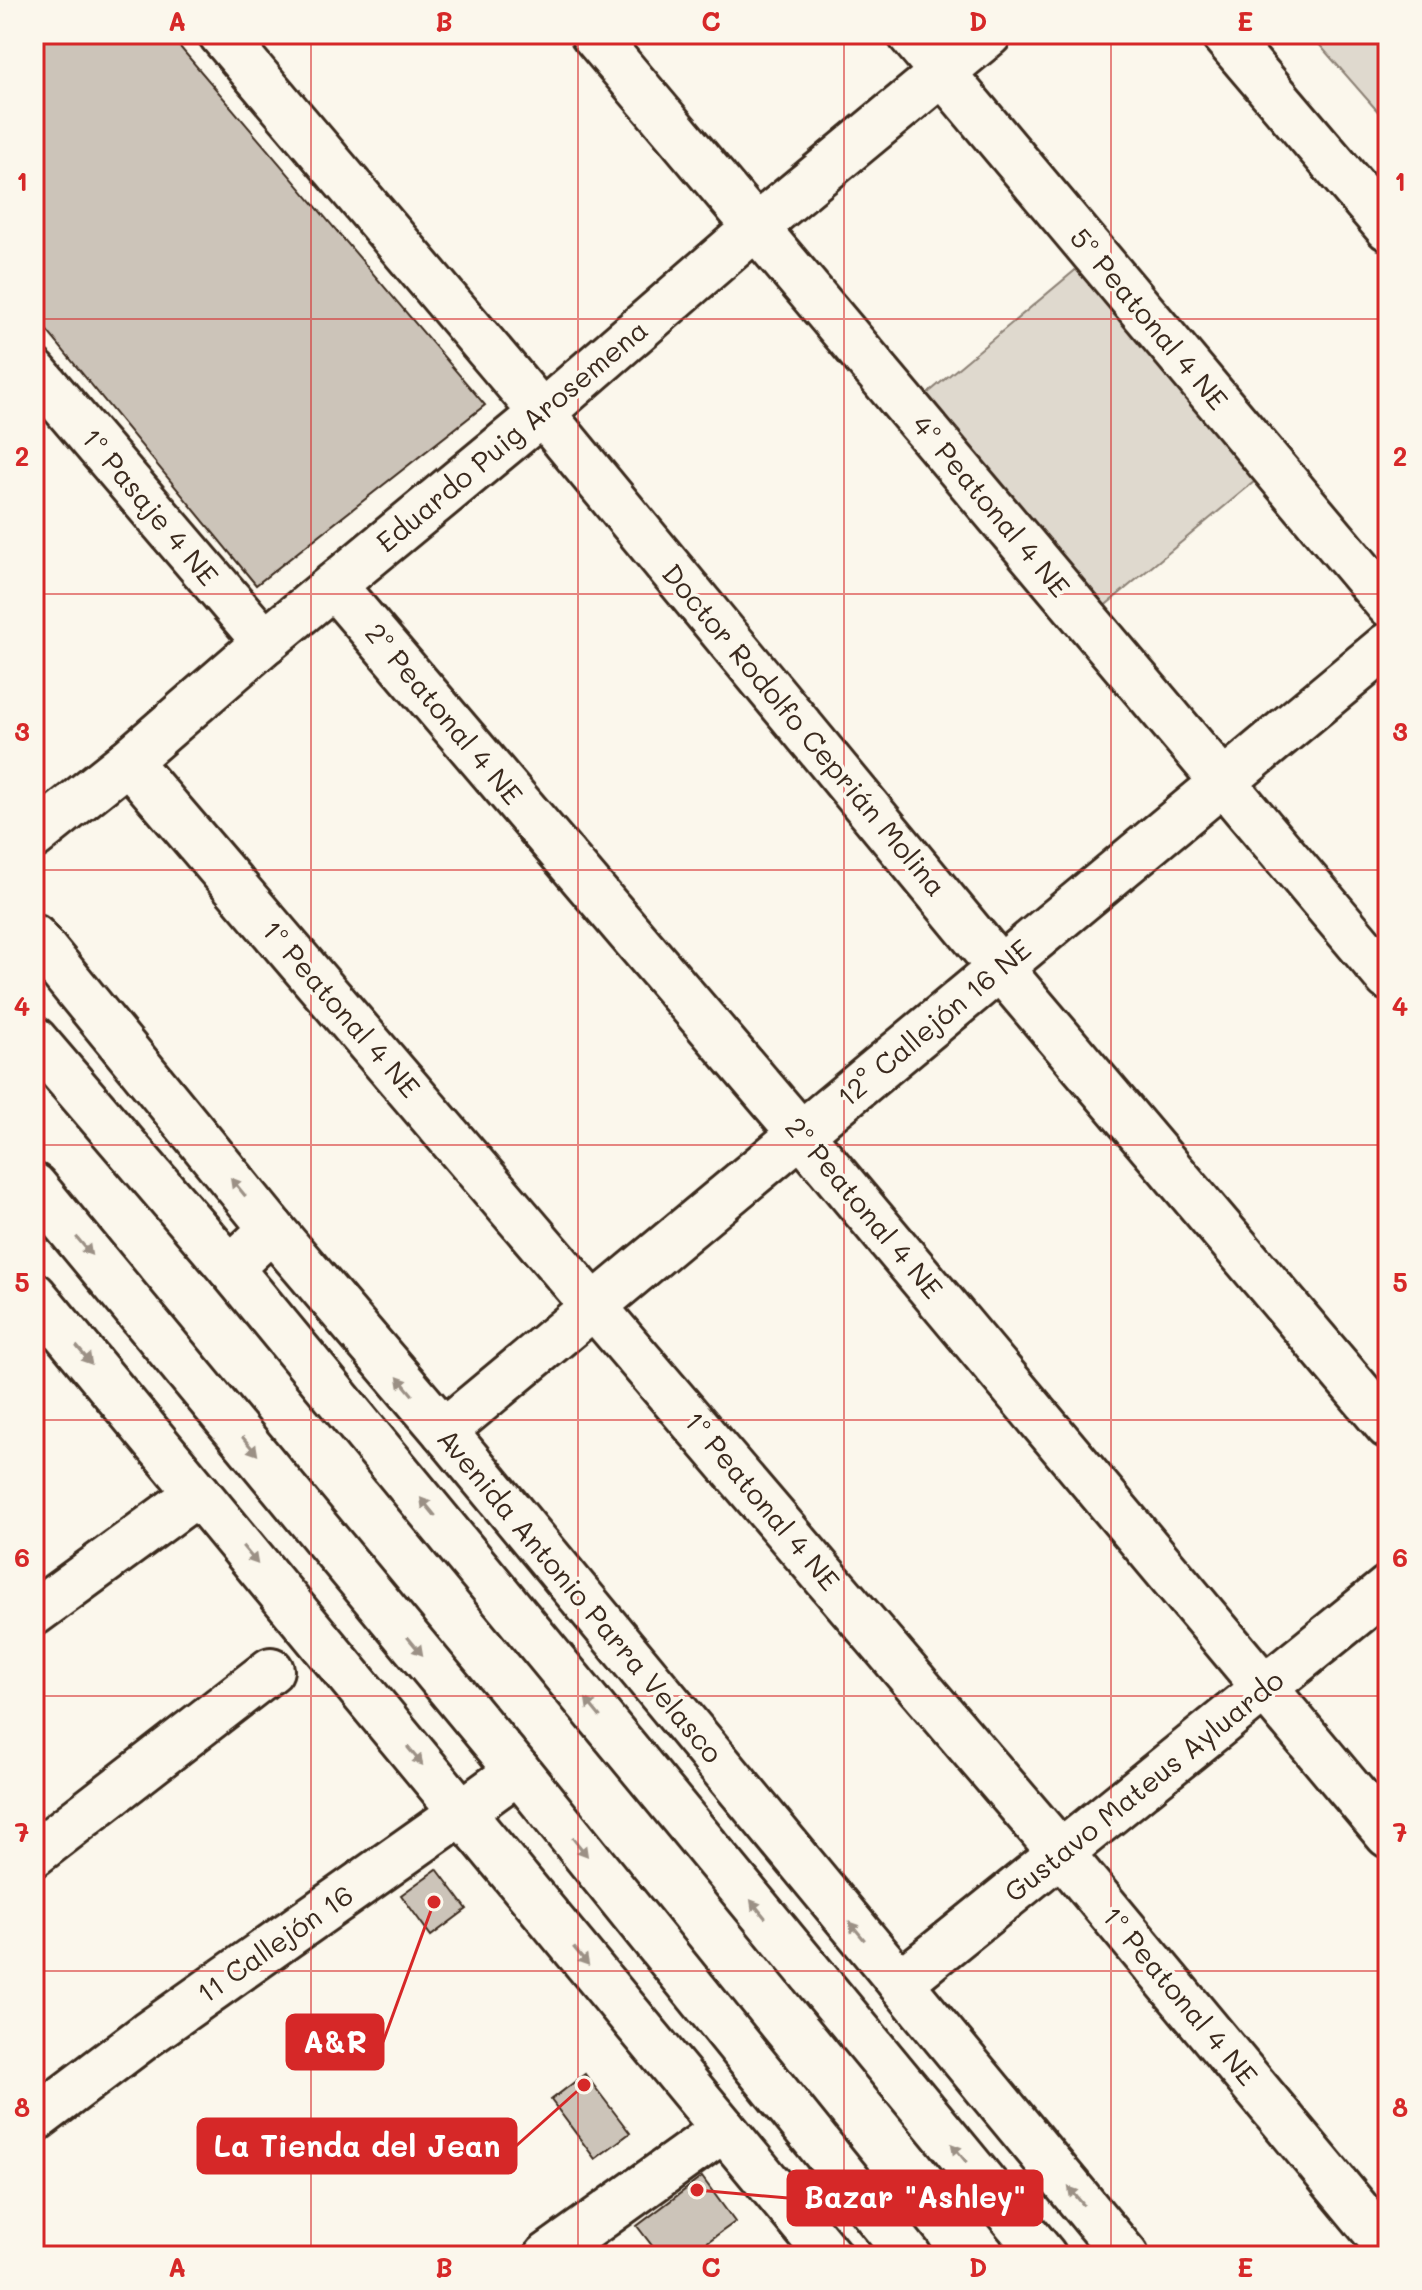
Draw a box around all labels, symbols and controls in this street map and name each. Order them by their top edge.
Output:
text: A [168,4,186,38]
text: B [435,4,453,38]
text: C [701,4,721,38]
text: D [969,4,987,38]
text: E [1237,4,1253,38]
text: 1 [16,164,28,198]
text: 1 [1394,164,1406,198]
street label: 5º Peatonal 4 NE [1063,220,1237,417]
street label: Eduardo Puig Arosemena [368,311,655,559]
street label: 4º Peatonal 4 NE [905,407,1079,604]
street label: 1º Pasaje 4 NE [74,420,227,593]
text: 2 [15,439,29,473]
text: 2 [1393,439,1407,473]
street label: Doctor Rodolfo Ceprián Molina [655,556,955,903]
street label: 2º Peatonal 4 NE [358,615,531,812]
text: 3 [14,714,30,748]
text: 3 [1392,714,1408,748]
street label: 1º Peatonal 4 NE [255,912,429,1104]
street label: 12° Callejón 16 NE [829,931,1038,1114]
text: 4 [14,989,30,1023]
text: 4 [1392,989,1408,1023]
street label: 2º Peatonal 4 NE [778,1109,951,1306]
one-way arrow [230,1177,246,1197]
one-way arrow [75,1236,92,1256]
text: 5 [14,1265,30,1299]
text: 5 [1392,1265,1408,1299]
one-way arrow [75,1345,92,1365]
one-way arrow [397,1376,414,1396]
street label: 1º Peatonal 4 NE [677,1403,848,1597]
street label: Avenida Antonio Parra Velasco [430,1421,731,1770]
one-way arrow [241,1436,257,1456]
one-way arrow [420,1497,436,1517]
text: 6 [14,1540,30,1574]
text: 6 [1392,1540,1408,1574]
one-way arrow [241,1545,258,1565]
one-way arrow [406,1636,423,1656]
street label: Gustavo Mateus Ayluardo [996,1661,1290,1909]
one-way arrow [585,1698,602,1718]
one-way arrow [406,1745,423,1765]
text: 7 [15,1815,29,1849]
text: 7 [1393,1815,1407,1849]
one-way arrow [571,1837,588,1857]
street label: 11 Callejón 16 [189,1876,360,2010]
street label: 1º Peatonal 4 NE [1095,1898,1266,2092]
one-way arrow [750,1899,767,1919]
one-way arrow [849,1921,866,1941]
one-way arrow [572,1946,589,1966]
callout: A&R [287,2015,383,2069]
text: A&R [303,2021,367,2061]
text: 8 [14,2090,30,2124]
text: 8 [1392,2090,1408,2124]
callout: La Tienda del Jean [198,2119,516,2173]
text: La Tienda del Jean [214,2125,500,2165]
one-way arrow [951,2143,968,2163]
callout: Bazar "Ashley" [788,2171,1042,2225]
text: Bazar "Ashley" [804,2176,1026,2216]
one-way arrow [1068,2186,1085,2206]
text: A [168,2250,186,2284]
text: B [435,2250,453,2284]
text: C [701,2250,721,2284]
text: D [969,2250,987,2284]
text: E [1237,2250,1253,2284]

